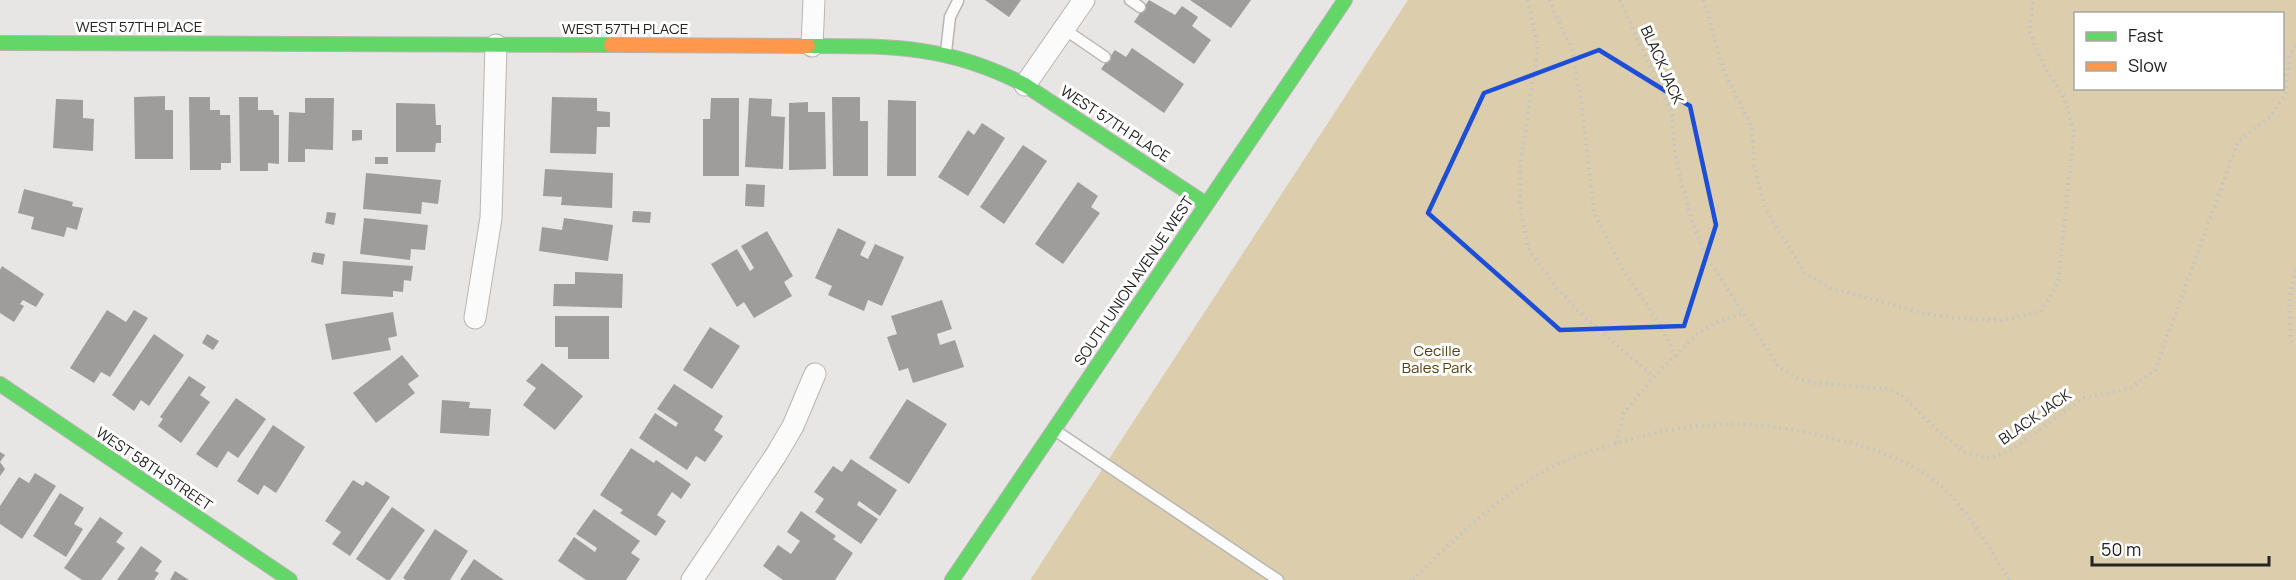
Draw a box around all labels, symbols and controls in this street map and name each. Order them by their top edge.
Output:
legend [2074,12,2284,90]
street label: WEST 57TH PLACE [76,16,202,37]
street label: WEST 57TH PLACE [562,18,688,39]
street label: BLACK JACK [1636,22,1689,107]
text: Fast [2128,23,2163,47]
text: Slow [2128,53,2168,77]
street label: WEST 57TH PLACE [1056,80,1174,167]
street label: SOUTH UNION AVENUE WEST [1069,192,1198,370]
park label: Cecille Bales Park [1402,340,1473,378]
street label: BLACK JACK [1994,384,2075,449]
street label: WEST 58TH STREET [92,422,217,515]
scale bar [2092,529,2269,567]
text: 50 m [2101,537,2141,561]

